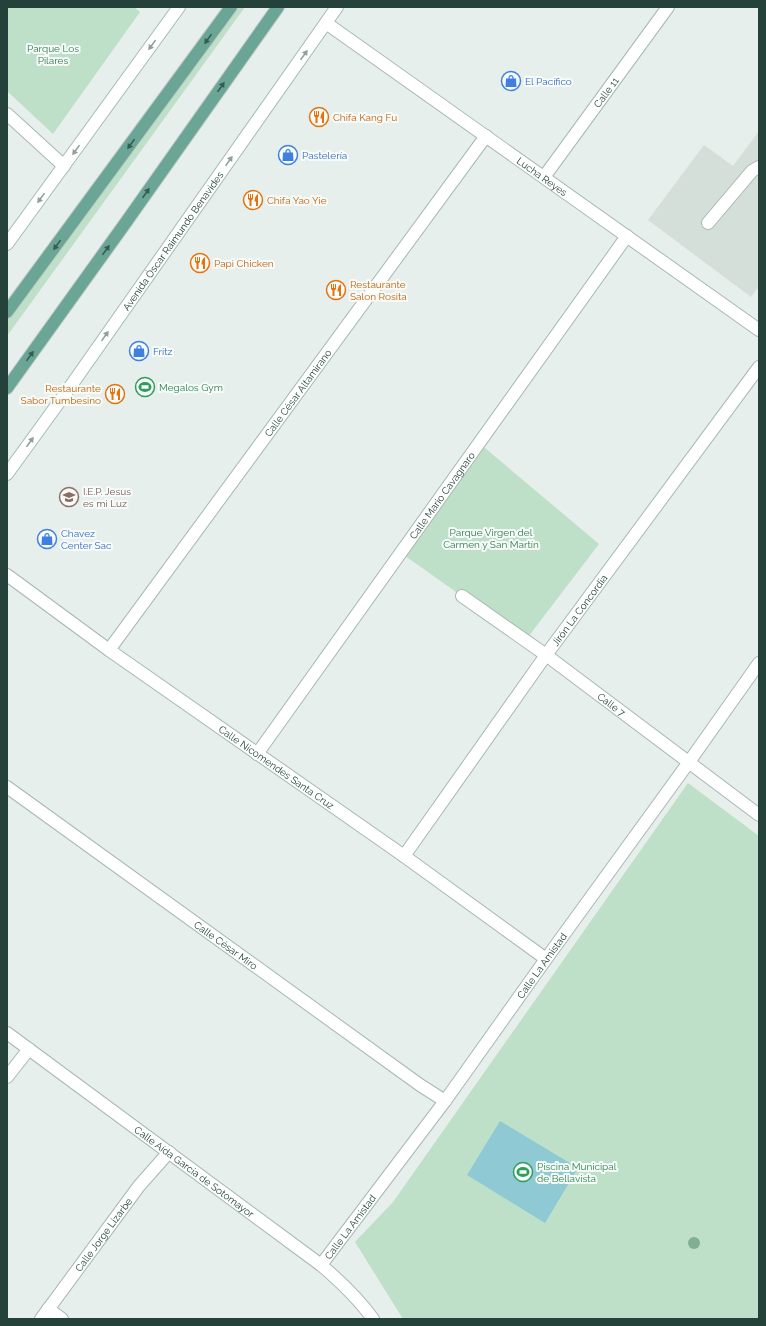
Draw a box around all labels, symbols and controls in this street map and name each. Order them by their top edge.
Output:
one-way arrow [204,33,212,44]
one-way arrow [148,39,156,50]
park label: Parque Los Pilares [27,43,79,66]
one-way arrow [299,50,307,60]
shop icon: El Pacífico [500,70,522,92]
street label: Calle 11 [591,74,621,109]
place label: El Pacífico [525,76,572,87]
one-way arrow [217,82,225,92]
restaurant icon: Chifa Kang Fu [308,106,330,128]
place label: Chifa Kang Fu [333,112,397,123]
one-way arrow [127,138,135,149]
shop icon: Pastelería [277,144,299,166]
one-way arrow [72,145,80,155]
place label: Pastelería [302,150,347,161]
street label: Lucha Reyes [515,155,570,198]
one-way arrow [225,156,233,167]
street label: Avenida Óscar Raimundo Benavides [120,169,225,312]
one-way arrow [142,188,150,199]
restaurant icon: Chifa Yao Yie [242,189,264,211]
one-way arrow [37,193,45,203]
place label: Chifa Yao Yie [267,195,327,206]
one-way arrow [53,240,61,250]
one-way arrow [102,245,110,256]
restaurant icon: Papi Chicken [189,252,211,274]
place label: Papi Chicken [214,258,274,269]
restaurant icon: Restaurante Salon Rosita [325,279,347,301]
place label: Restaurante Salon Rosita [350,279,407,302]
one-way arrow [101,331,109,341]
shop icon: Fritz [128,340,150,362]
place label: Fritz [153,346,173,357]
street label: Calle César Altamirano [262,347,333,438]
one-way arrow [26,351,34,361]
sports icon: Megalos Gym [134,376,156,398]
place label: Megalos Gym [159,382,223,393]
place label: Restaurante Sabor Tumbesino [21,383,101,406]
restaurant icon: Restaurante Sabor Tumbesino [104,383,126,405]
one-way arrow [26,437,34,447]
street label: Calle Mario Cavagnaro [407,450,477,541]
school or university icon: I.E.P. Jesus es mi Luz [58,486,80,508]
place label: I.E.P. Jesus es mi Luz [83,486,131,509]
park label: Parque Virgen del Carmen y San Martín [443,527,539,550]
shop icon: Chavez Center Sac [36,528,58,550]
place label: Chavez Center Sac [61,528,112,551]
street label: Jirón La Concordia [549,572,609,648]
street label: Calle 7 [596,690,628,719]
street label: Calle Nicomendes Santa Cruz [217,723,336,811]
street label: Calle César Miro [192,918,260,972]
street label: Calle La Amistad [514,931,569,1000]
street label: Calle Aída García de Sotomayor [132,1124,257,1220]
sports icon: Piscina Municipal de Bellavista [512,1161,534,1183]
place label: Piscina Municipal de Bellavista [537,1161,617,1184]
street label: Calle La Amistad [322,1192,378,1261]
street label: Calle Jorge Lizarbe [73,1195,134,1273]

